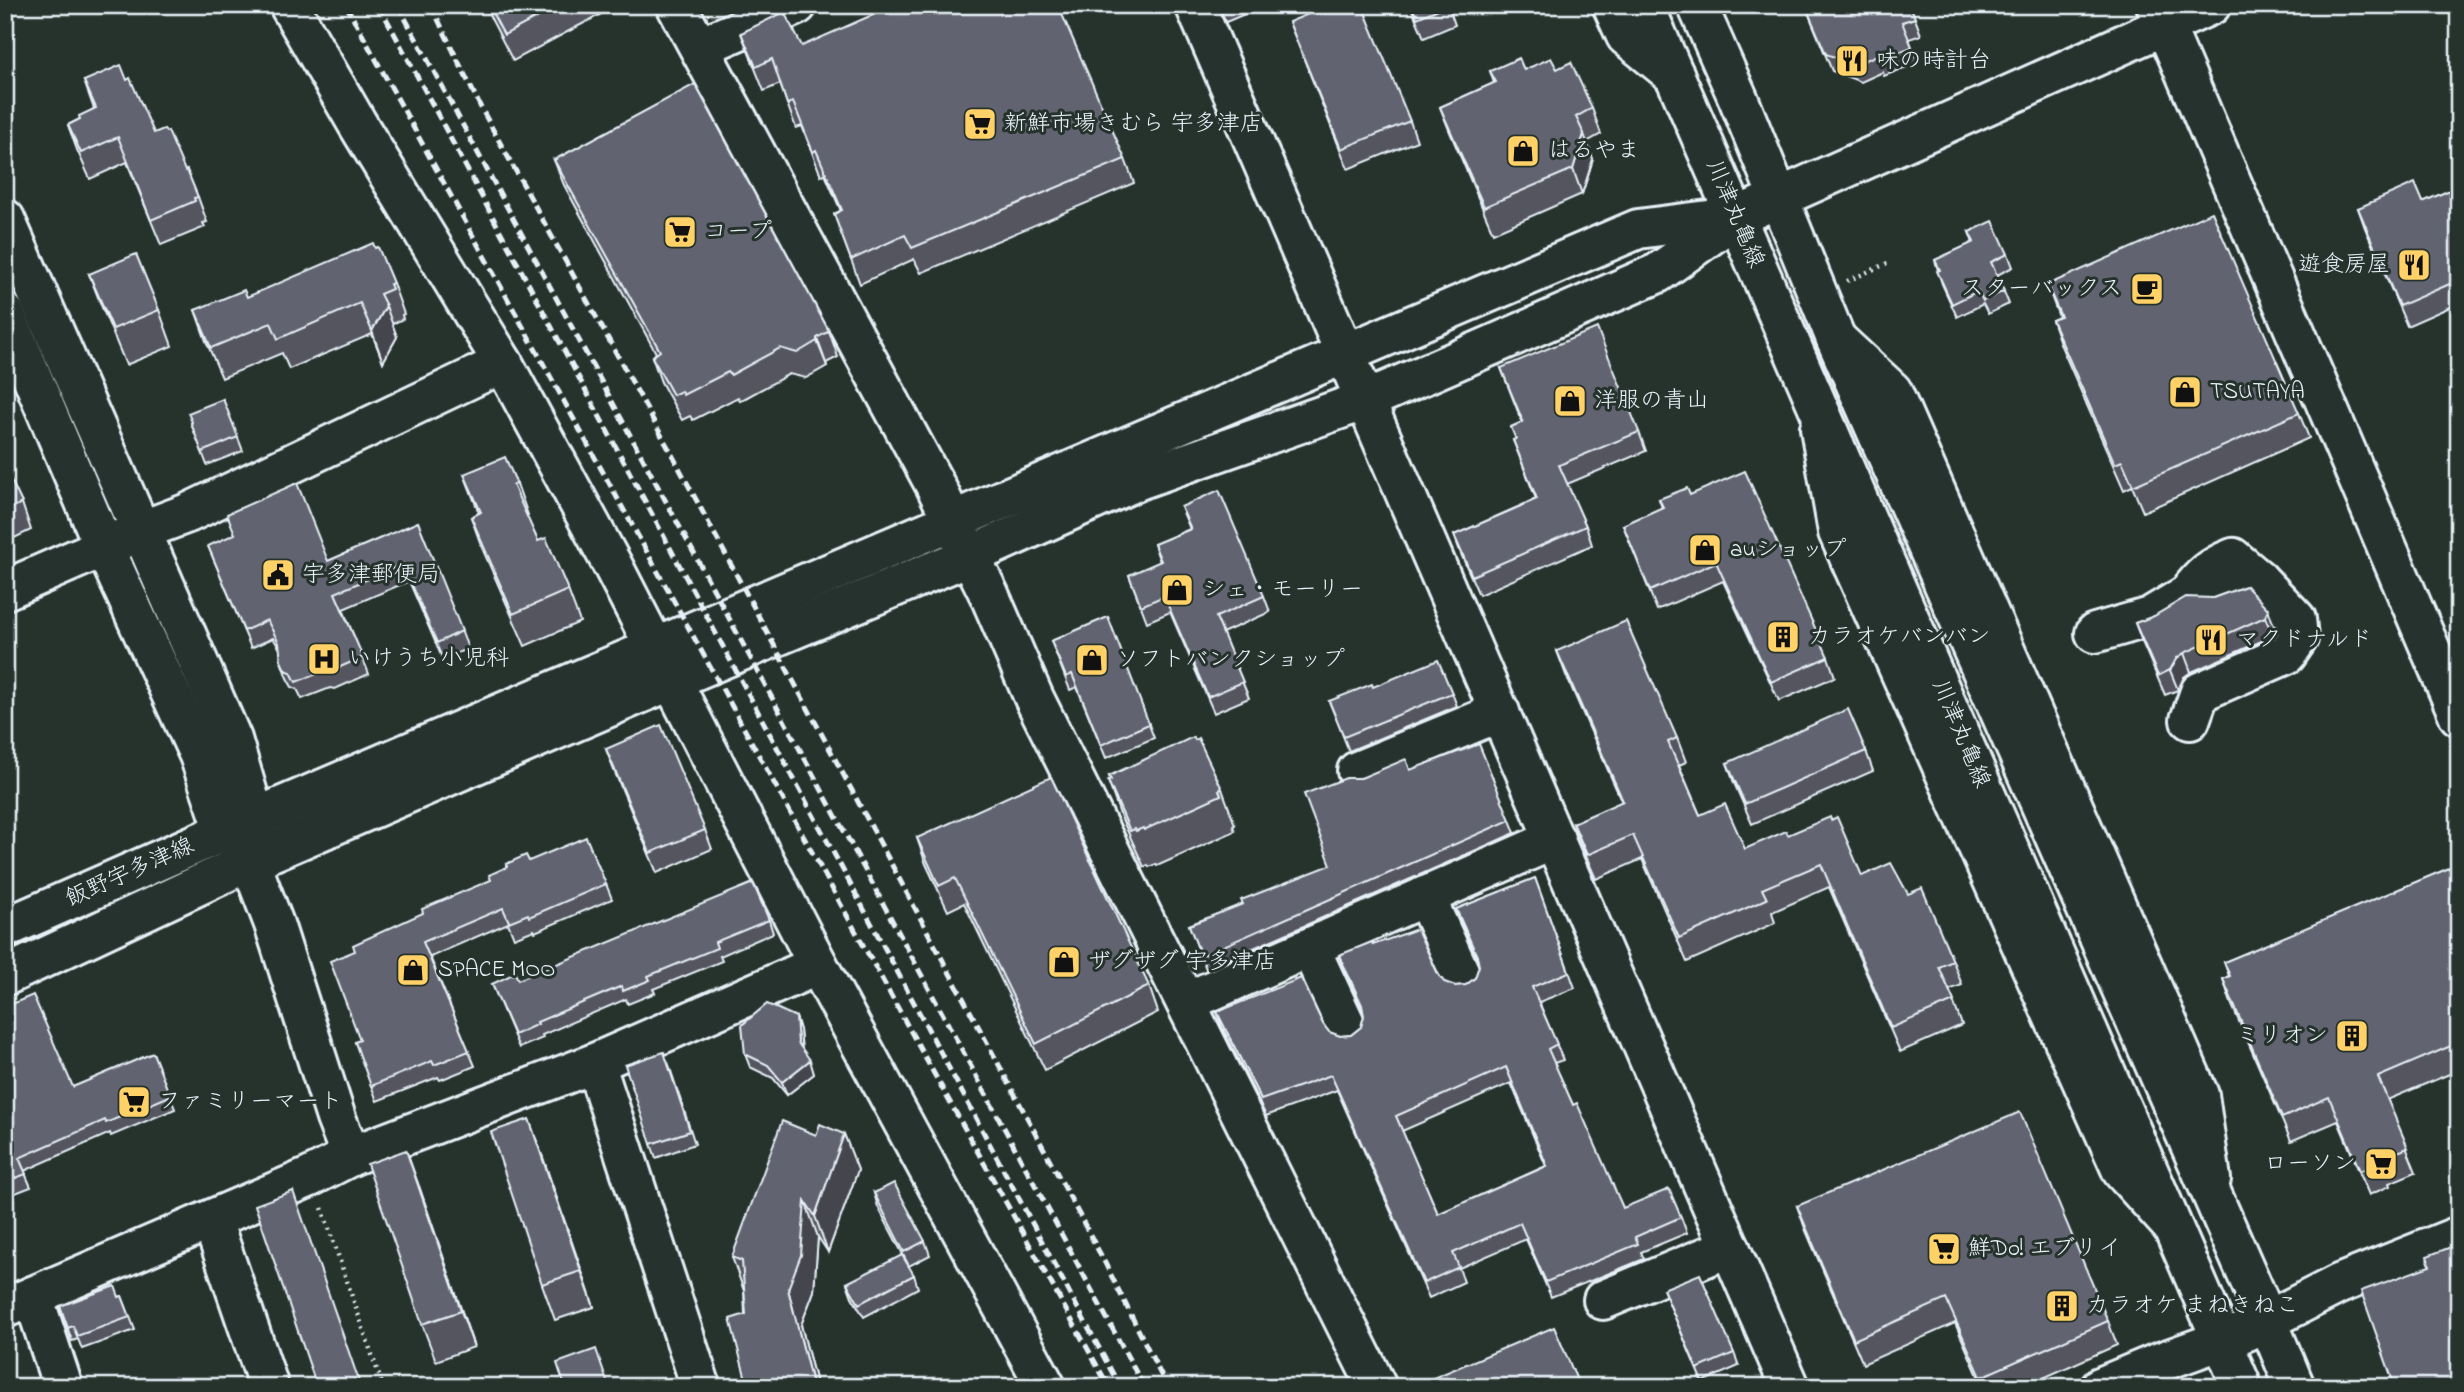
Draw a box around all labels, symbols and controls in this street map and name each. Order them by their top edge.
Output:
restaurant icon: 味の時計台 [1833,42,1871,80]
place label: 味の時計台 [1876,45,1991,78]
supermarket icon: 新鮮市場きむら 宇多津店 [961,105,999,143]
place label: 新鮮市場きむら 宇多津店 [1004,108,1263,141]
shop icon: はるやま [1504,132,1542,170]
place label: はるやま [1548,135,1640,168]
street label: 川津丸亀線 [1696,155,1772,273]
supermarket icon: コープ [661,213,699,251]
place label: コープ [704,216,772,249]
restaurant icon: 遊食房屋 [2395,246,2433,284]
place label: 遊食房屋 [2298,249,2390,282]
cafe icon: スターバックス [2128,270,2166,308]
place label: スターバックス [1961,273,2122,306]
shop icon: TSUTAYA [2166,373,2204,411]
place label: TSUTAYA [2210,376,2305,409]
shop icon: 洋服の青山 [1551,382,1589,420]
place label: 洋服の青山 [1594,385,1709,418]
shop icon: auショップ [1686,531,1724,569]
place label: auショップ [1730,534,1847,567]
public building icon: 宇多津郵便局 [259,556,297,594]
place label: 宇多津郵便局 [302,559,440,592]
shop icon: シェ・モーリー [1158,571,1196,609]
place label: シェ・モーリー [1202,574,1363,607]
building icon: カラオケバンバン [1764,618,1802,656]
place label: カラオケバンバン [1808,621,1991,654]
restaurant icon: マクドナルド [2192,621,2230,659]
place label: マクドナルド [2236,624,2372,657]
hospital icon: いけうち小児科 [305,640,343,678]
shop icon: ソフトバンクショップ [1073,641,1111,679]
place label: いけうち小児科 [348,643,509,676]
place label: ソフトバンクショップ [1116,644,1345,677]
street label: 川津丸亀線 [1922,675,1998,793]
street label: 飯野宇多津線 [60,830,200,916]
shop icon: ザグザグ 宇多津店 [1045,943,1083,981]
place label: ザグザグ 宇多津店 [1088,946,1277,979]
shop icon: SPACE MOO [394,951,432,989]
place label: SPACE MOO [438,954,555,987]
building icon: ミリオン [2333,1017,2371,1055]
place label: ミリオン [2236,1020,2328,1053]
supermarket icon: ファミリーマート [115,1083,153,1121]
place label: ファミリーマート [158,1086,342,1119]
supermarket icon: ローソン [2362,1145,2400,1183]
place label: ローソン [2264,1148,2356,1181]
supermarket icon: 鮮Do! エブリイ [1925,1230,1963,1268]
place label: 鮮Do! エブリイ [1968,1233,2121,1266]
building icon: カラオケ まねきねこ [2043,1287,2081,1325]
place label: カラオケ まねきねこ [2086,1290,2299,1323]

